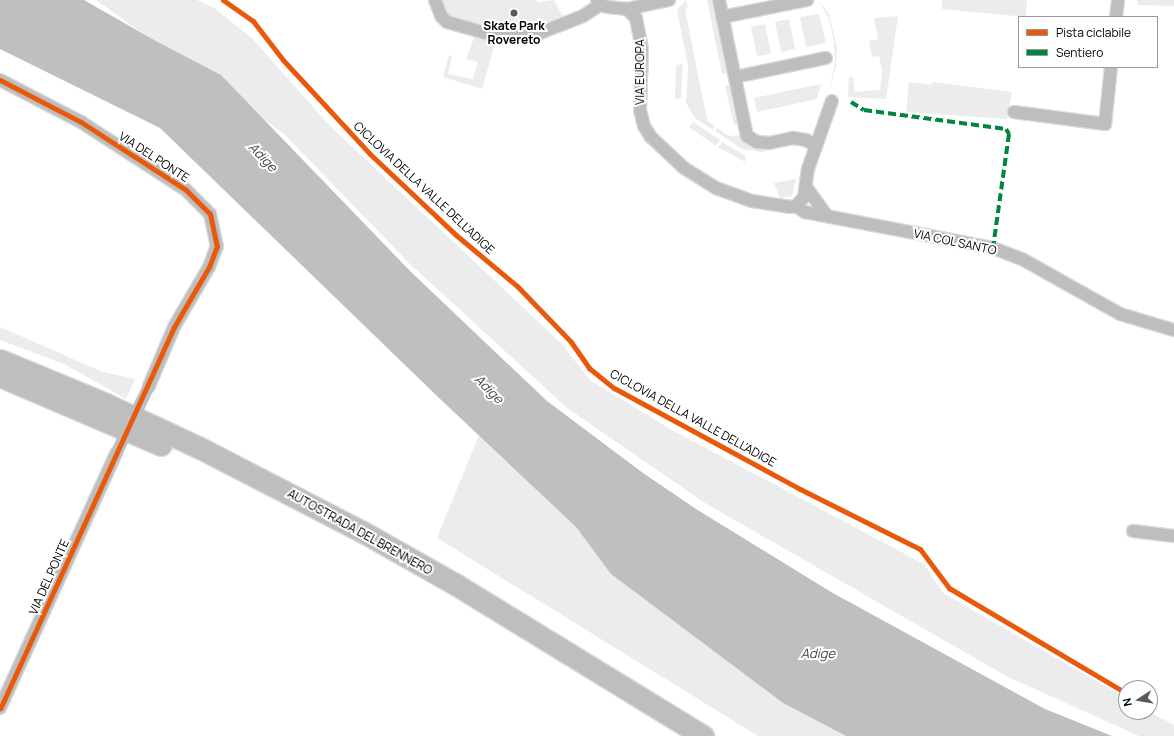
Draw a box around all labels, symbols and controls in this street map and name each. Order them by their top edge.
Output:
marker: Skate Park Rovereto [509,8,519,18]
legend [1018,16,1158,68]
place label: Skate Park Rovereto [483,19,545,47]
text: Pista ciclabile [1056,24,1131,41]
street label: VIA EUROPA [633,39,647,105]
text: Sentiero [1056,44,1103,61]
street label: CICLOVIA DELLA VALLE DELL'ADIGE [351,119,497,257]
street label: VIA DEL PONTE [116,129,192,185]
water label: Adige [245,139,281,175]
street label: VIA COL SANTO [912,226,998,258]
street label: CICLOVIA DELLA VALLE DELL'ADIGE [608,366,778,470]
water label: Adige [471,371,507,407]
street label: AUTOSTRADA DEL BRENNERO [285,486,435,578]
street label: VIA DEL PONTE [26,537,72,617]
water label: Adige [801,645,835,661]
north arrow [1118,680,1158,720]
text: N [1119,697,1135,708]

